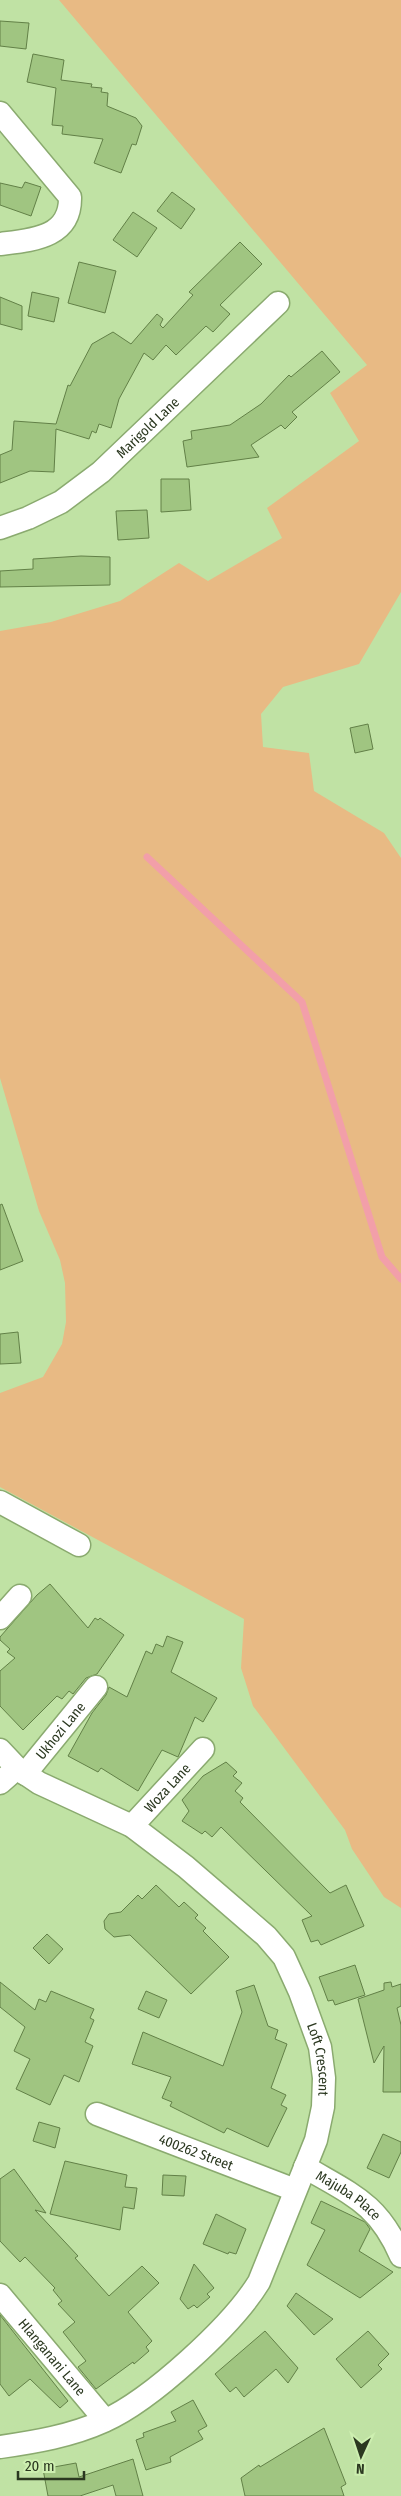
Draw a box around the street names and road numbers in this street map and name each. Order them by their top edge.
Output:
street label: Marigold Lane [113,394,183,462]
street label: Ukhozi Lane [32,1699,89,1763]
street label: Woza Lane [141,1760,194,1816]
street label: Loft Crescent [303,2021,332,2097]
street label: 400262 Street [156,2131,236,2175]
street label: Majuba Place [313,2167,384,2224]
street label: Hlanganani Lane [15,2315,89,2399]

